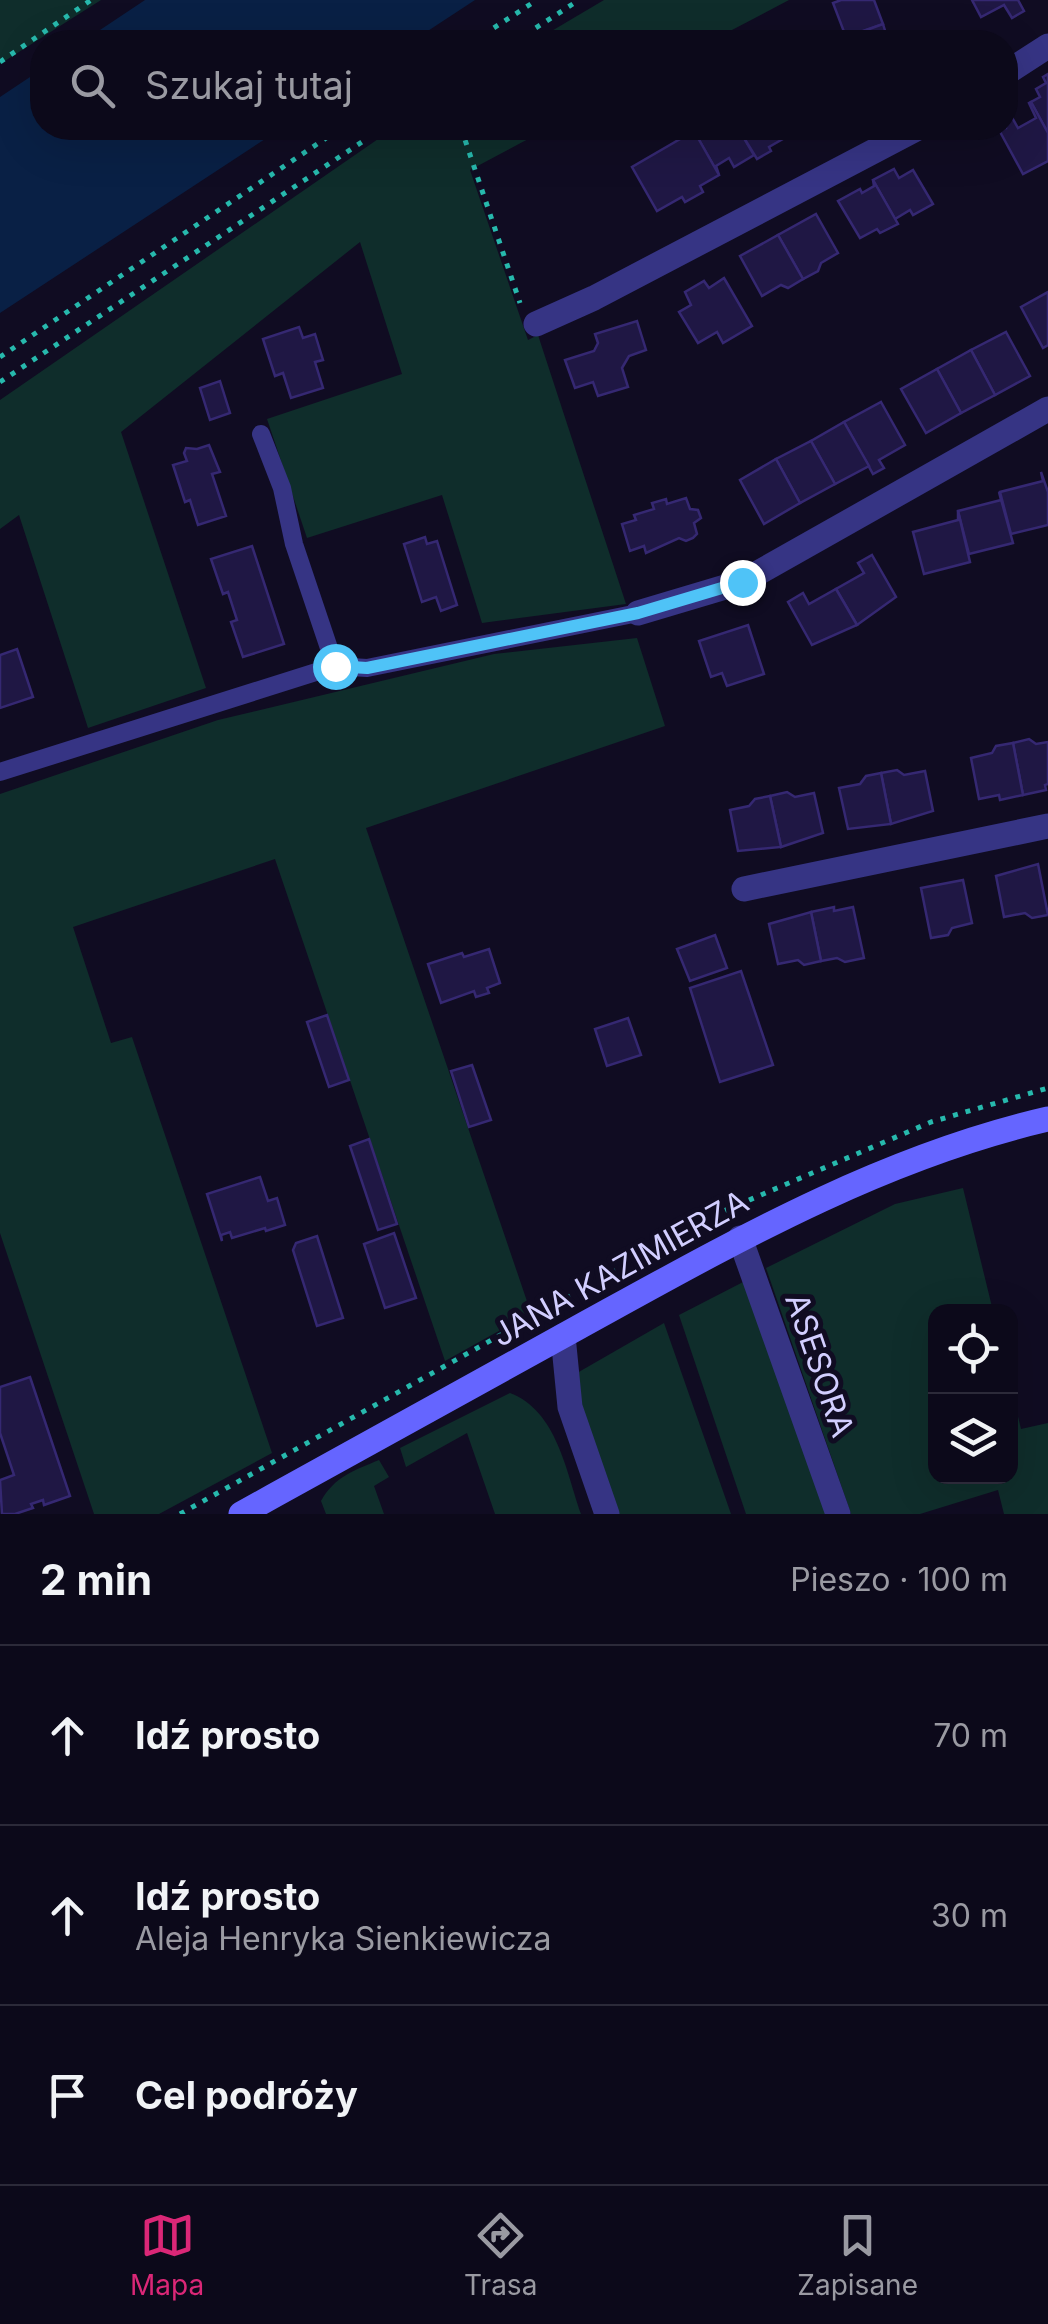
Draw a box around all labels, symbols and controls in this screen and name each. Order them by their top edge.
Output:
search box [30,30,1018,140]
icon: search [65,58,120,113]
text: Szukaj tutaj [145,62,353,108]
route end [720,560,766,606]
route start [313,644,359,690]
street label: JANA KAZIMIERZA [485,1181,755,1355]
street label: ASESORA [777,1288,863,1442]
map controls [928,1304,1018,1484]
button: locate [928,1304,1018,1394]
button: layers [928,1394,1018,1484]
text: 2 min [40,1554,152,1605]
text: Pieszo · 100 m [790,1560,1008,1599]
icon: ahead [40,1708,95,1763]
text: Idź prosto [135,1712,320,1758]
text: 70 m [933,1716,1008,1755]
text: Idź prosto [135,1873,320,1919]
icon: ahead [40,1888,95,1943]
text: 30 m [931,1896,1008,1935]
text: Aleja Henryka Sienkiewicza [135,1919,551,1958]
icon: arrive [40,2068,95,2123]
text: Cel podróży [135,2072,358,2118]
tab: Mapa [130,2208,204,2302]
tab: Trasa [464,2208,537,2302]
tab: Zapisane [797,2208,918,2302]

